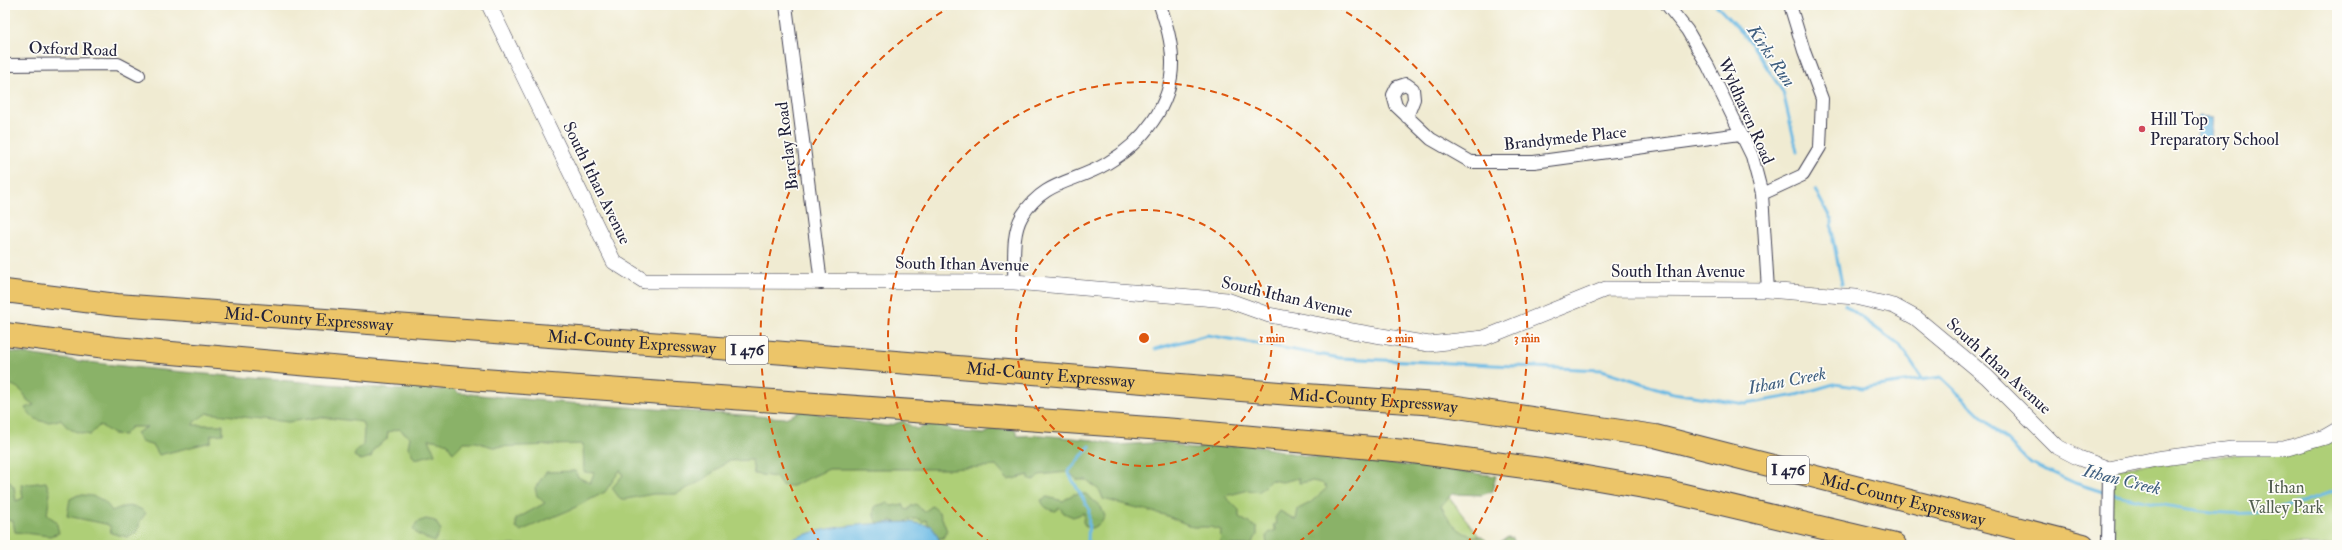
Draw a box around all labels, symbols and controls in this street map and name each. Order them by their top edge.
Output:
water label: Kirks Run [1741,19,1800,92]
street label: Oxford Road [28,37,118,61]
street label: Wyldhaven Road [1712,54,1779,169]
street label: Barclay Road [771,100,804,191]
place label: Hill Top Preparatory School [2150,109,2280,151]
street label: South Ithan Avenue [558,118,636,248]
street label: Brandymede Place [1502,121,1628,156]
marker: Hill Top Preparatory School [2137,124,2147,134]
street label: South Ithan Avenue [895,252,1029,276]
street label: South Ithan Avenue [1611,261,1745,282]
street label: South Ithan Avenue [1219,272,1355,322]
street label: Mid-County Expressway [223,302,394,336]
street label: South Ithan Avenue [1942,313,2056,419]
street label: Mid-County Expressway [547,325,718,359]
centre of rings [1137,331,1151,345]
text: 1 min [1259,331,1286,346]
text: 2 min [1386,331,1414,346]
text: 3 min [1514,331,1541,346]
road number: I 476 [726,336,768,364]
street label: Mid-County Expressway [965,357,1136,393]
water label: Ithan Creek [1745,362,1828,400]
street label: Mid-County Expressway [1288,383,1460,419]
road number: I 476 [1767,456,1809,484]
water label: Ithan Creek [2080,459,2163,501]
street label: Mid-County Expressway [1819,468,1988,531]
park label: Ithan Valley Park [2248,477,2324,519]

